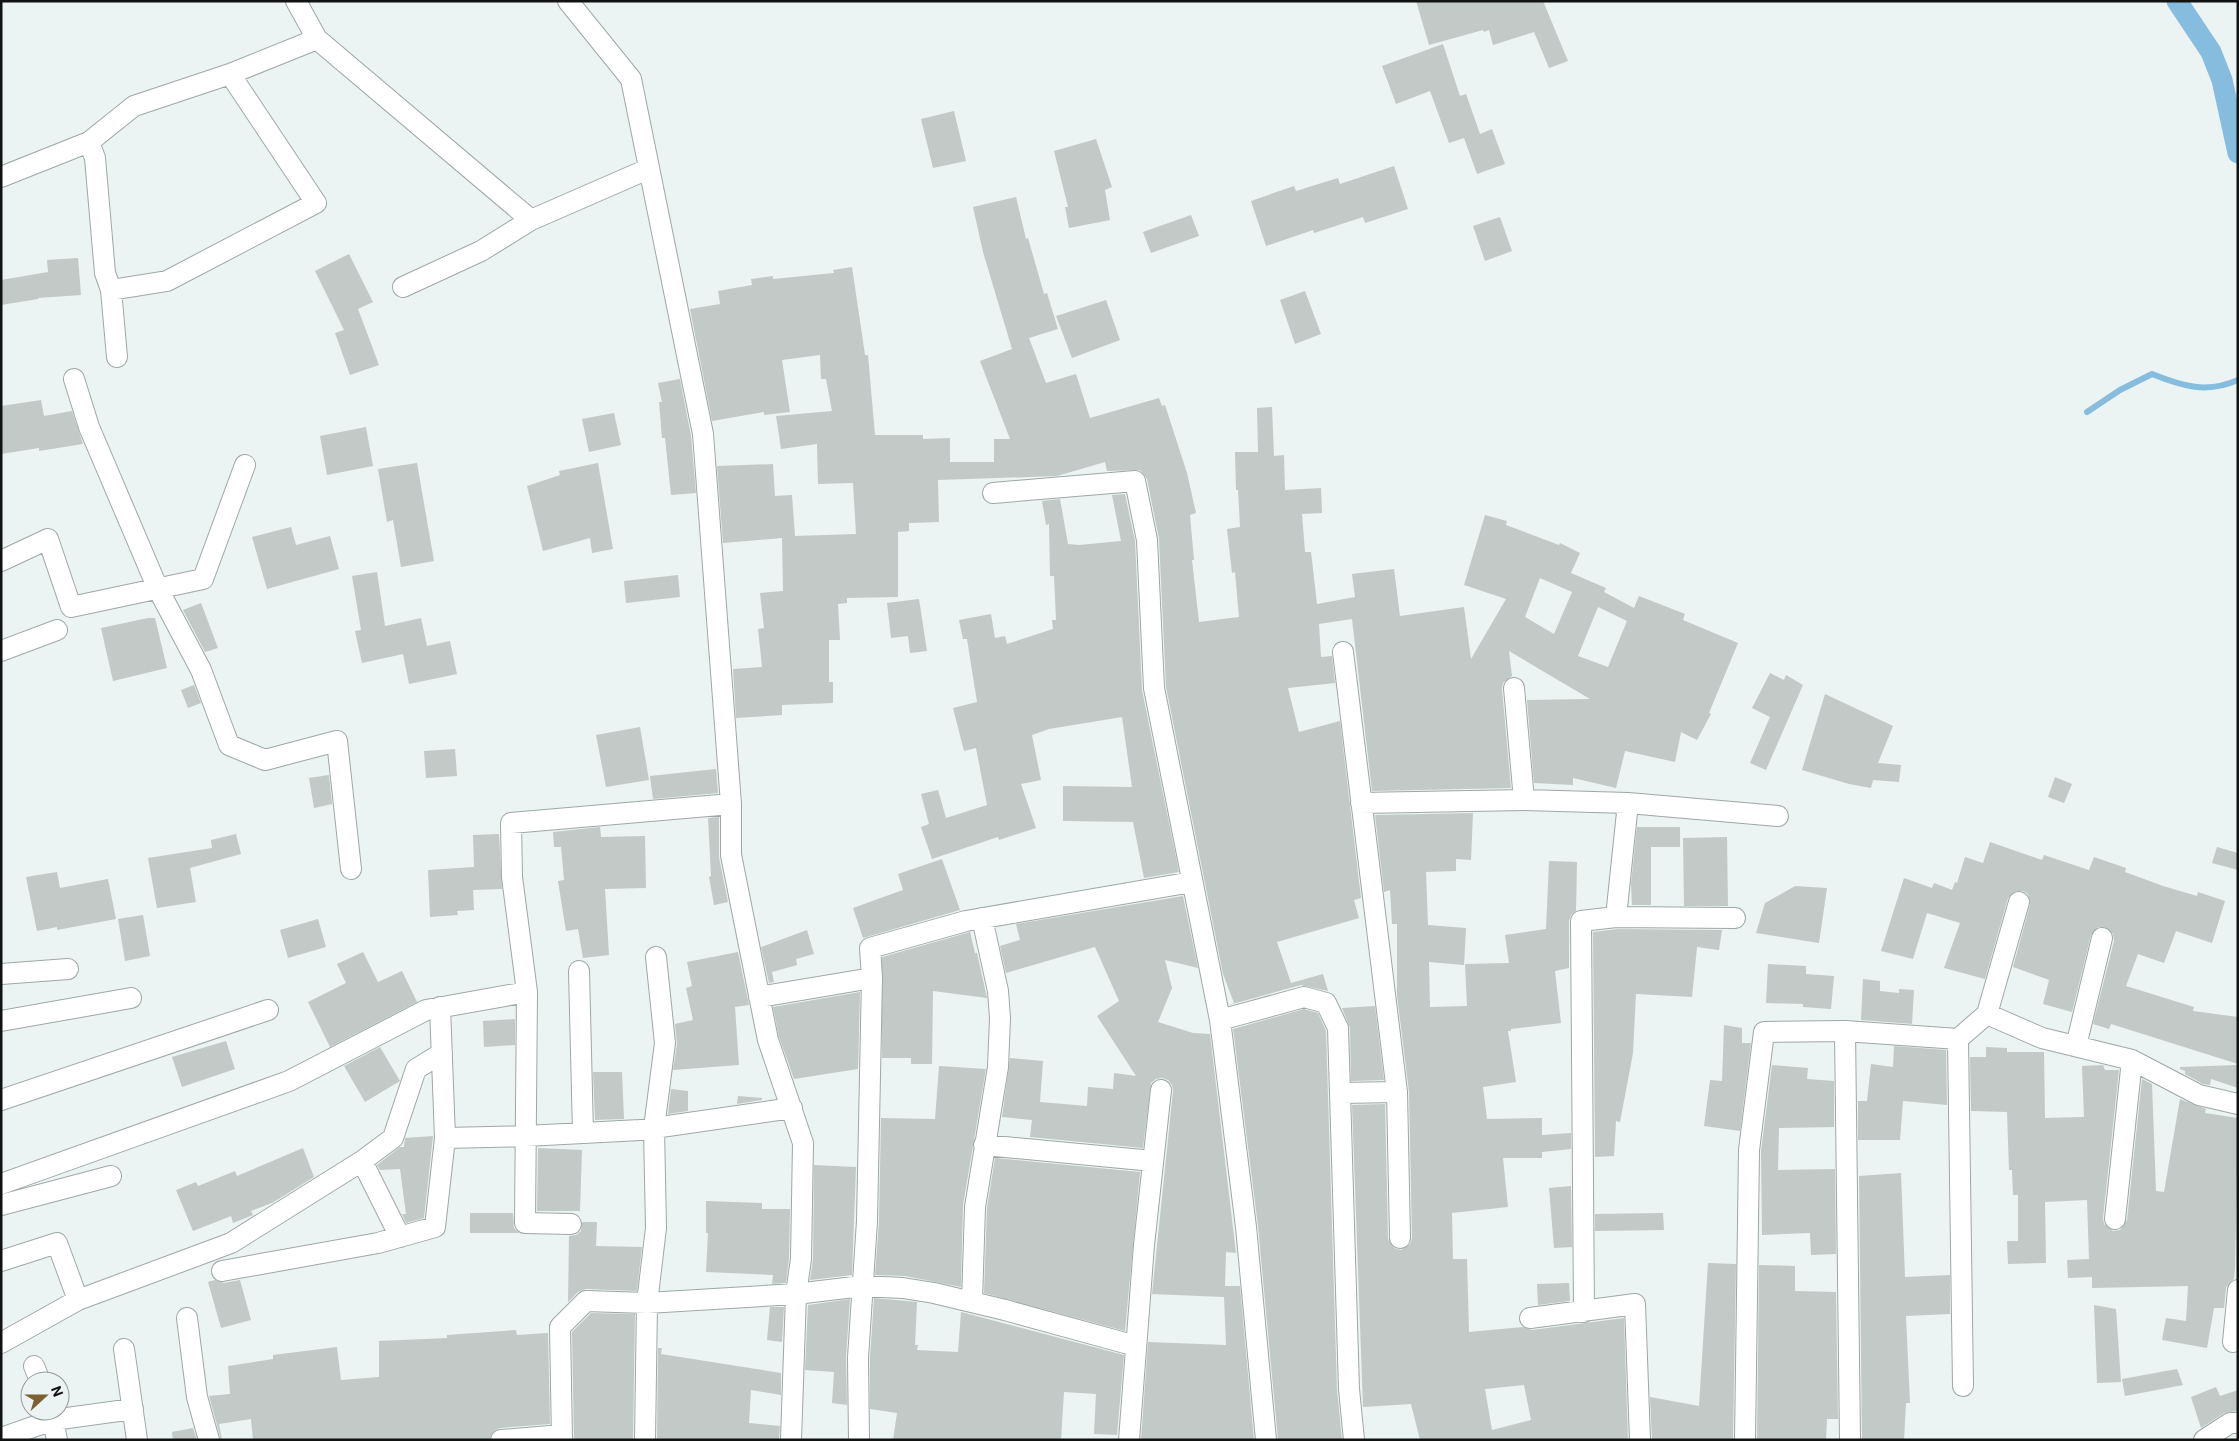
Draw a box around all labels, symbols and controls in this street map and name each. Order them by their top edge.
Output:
north arrow [20,1371,70,1421]
text: N [48,1384,66,1399]

